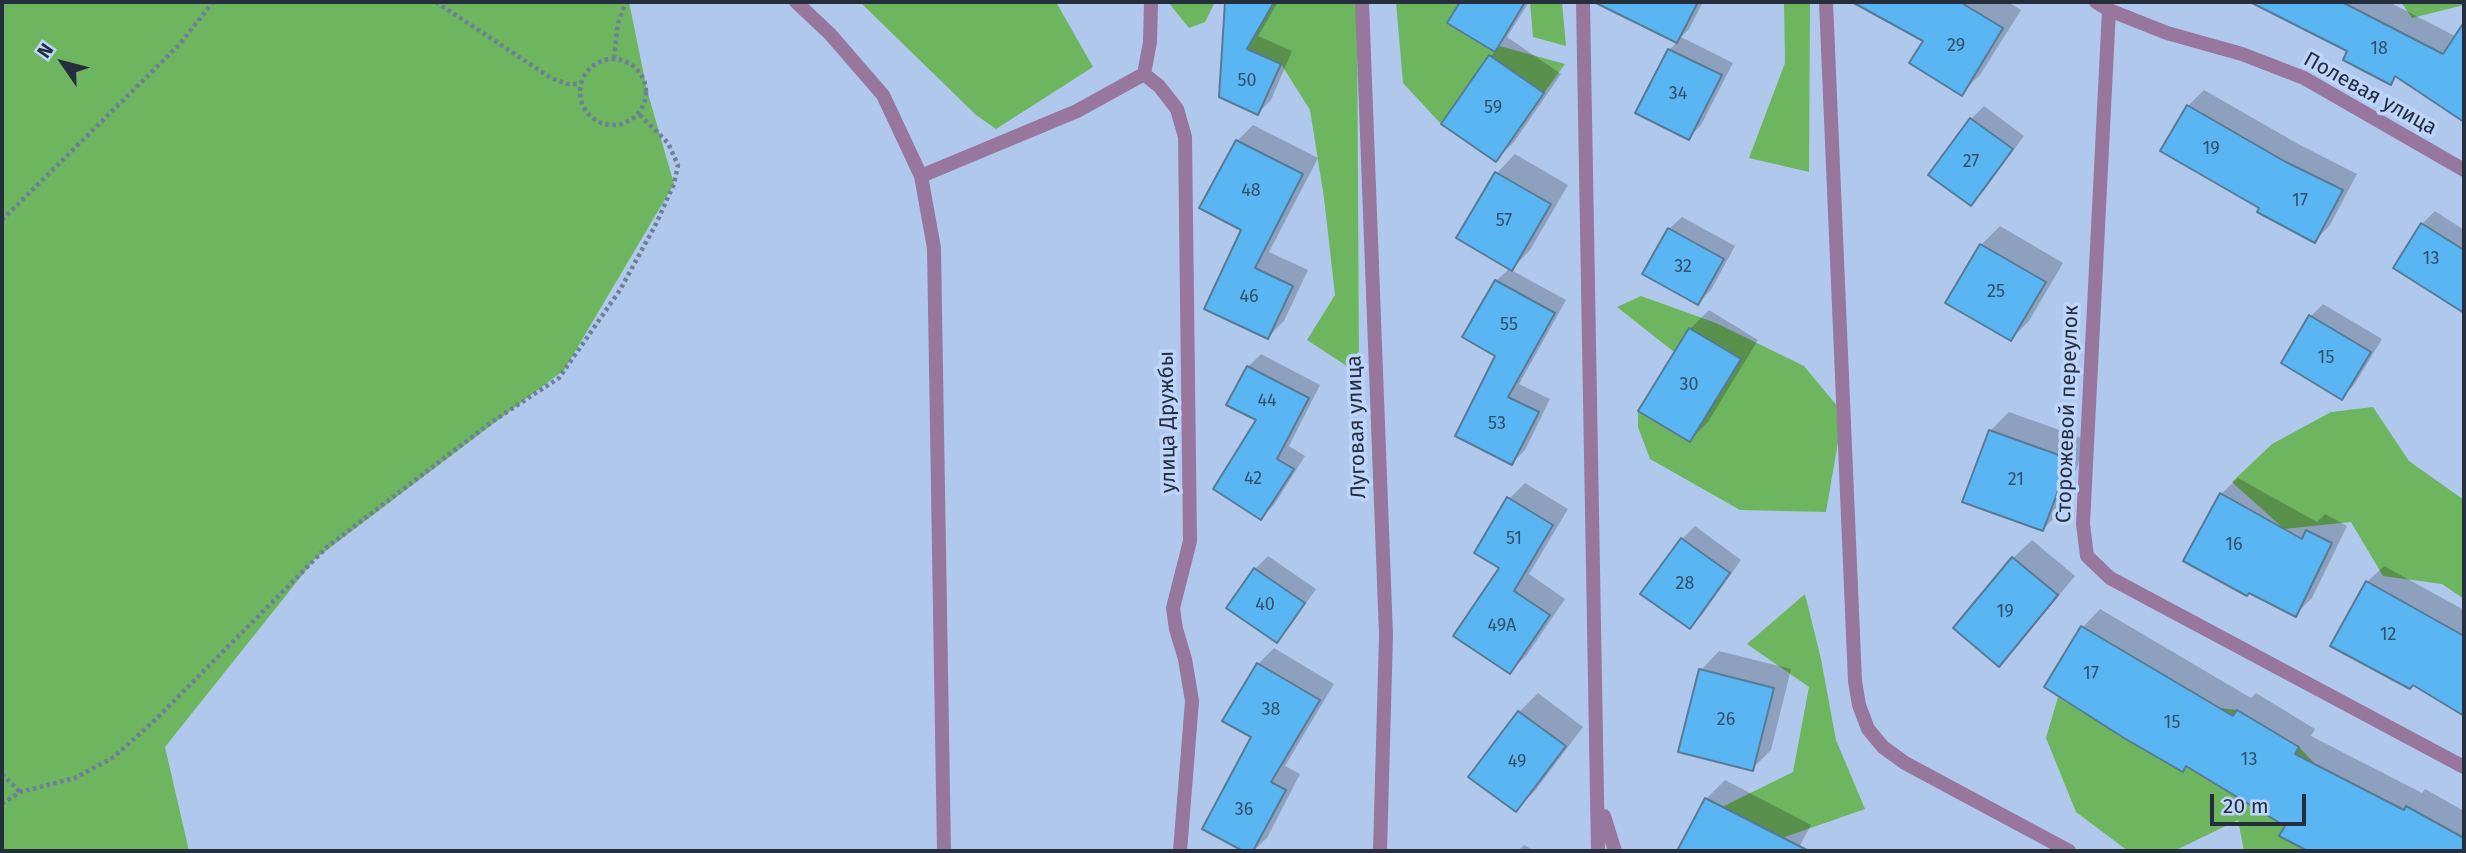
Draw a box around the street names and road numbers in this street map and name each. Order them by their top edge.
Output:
street label: Полевая улица [2299,47,2441,141]
street label: Сторожевой переулок [2052,305,2084,523]
street label: улица Дружбы [1154,351,1182,493]
street label: Луговая улица [1342,355,1372,499]

